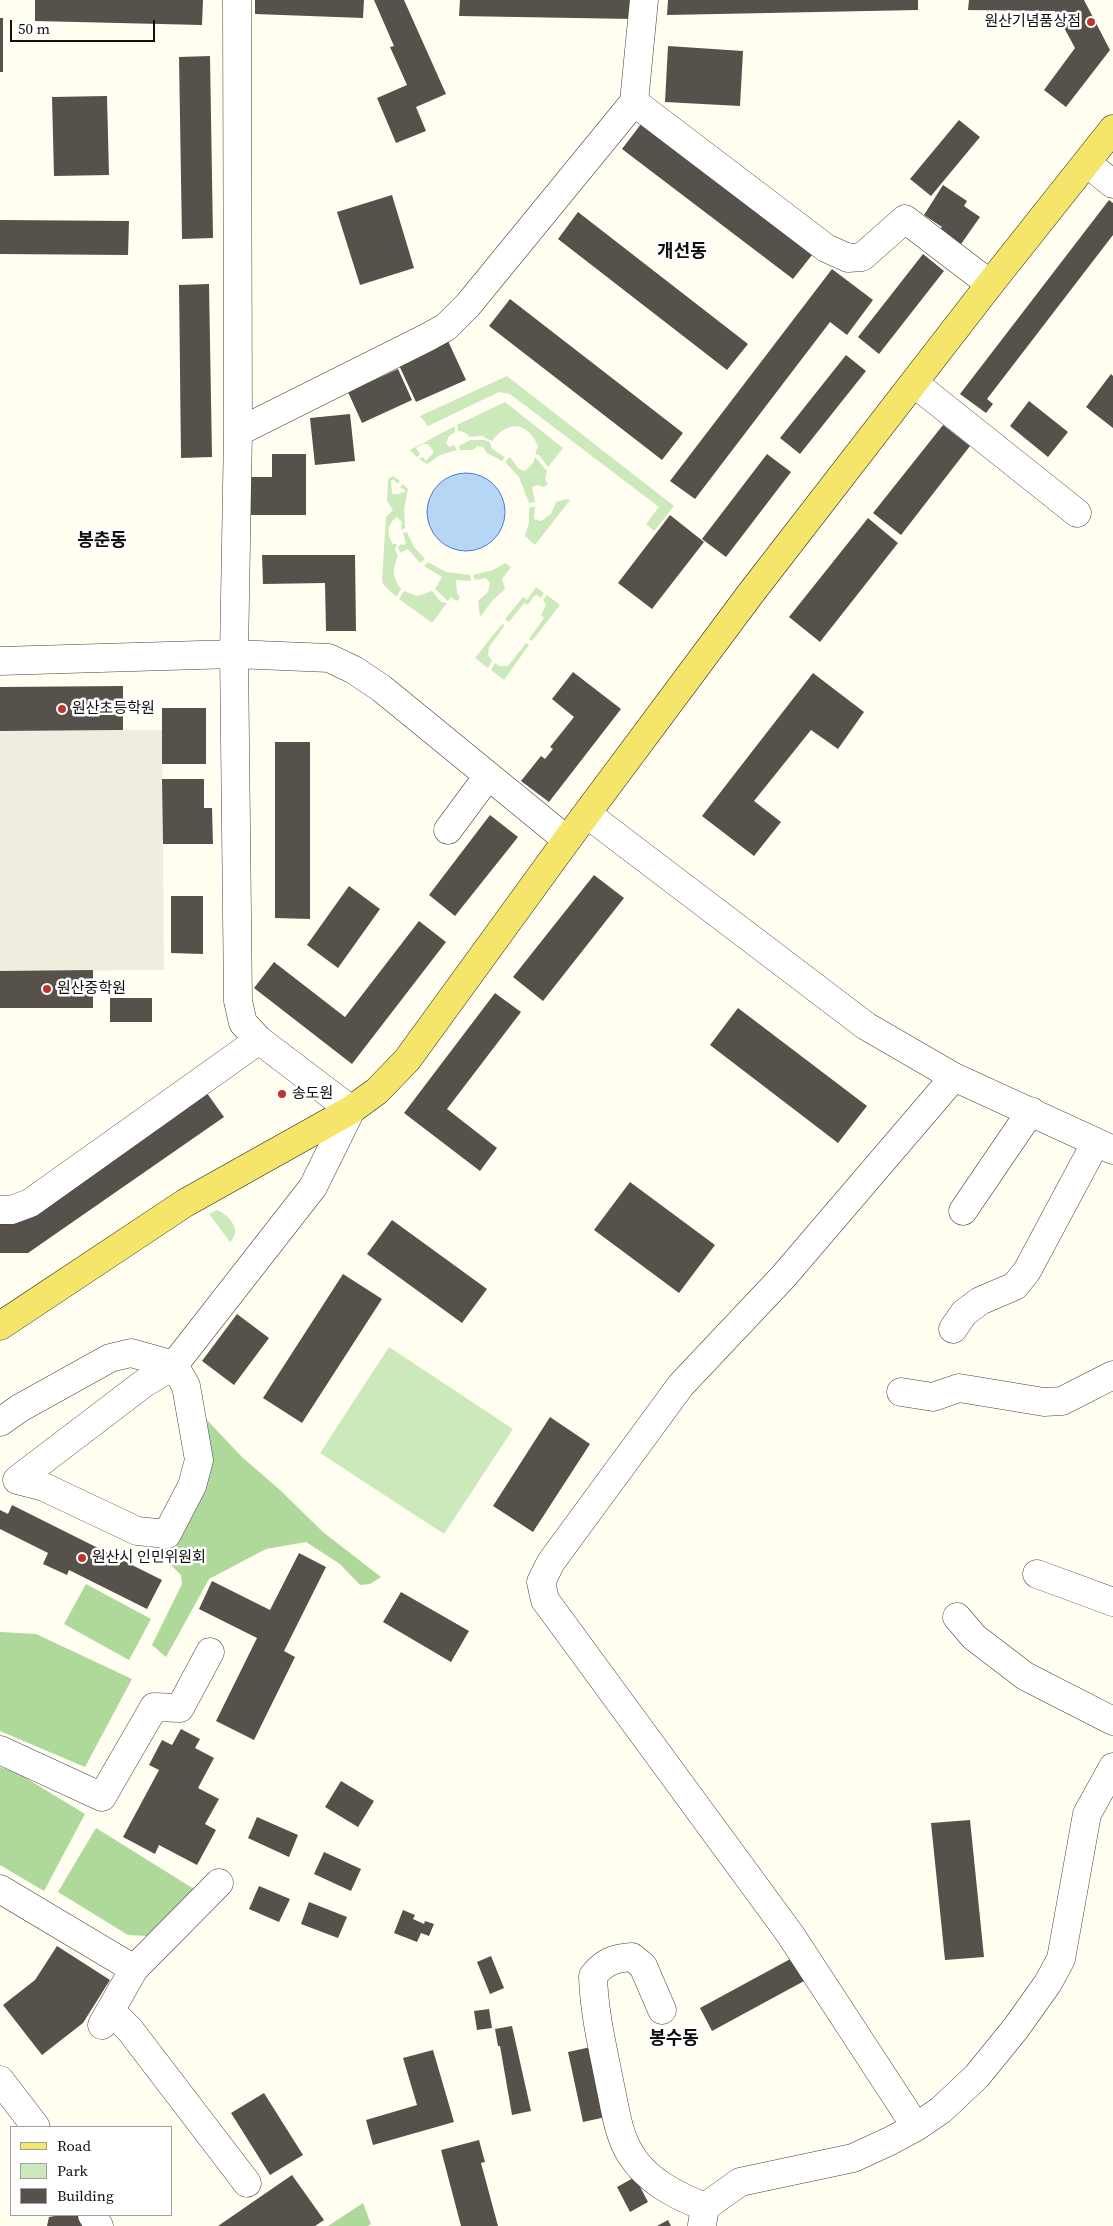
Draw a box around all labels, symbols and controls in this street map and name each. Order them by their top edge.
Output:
scale bar [12,10,158,42]
place label: 원산기념품상점 [984,13,1081,31]
marker: 원산기념품상점 [1085,16,1097,28]
text: 50 m [18,18,50,39]
district label: 개선동 [657,241,707,263]
district label: 봉춘동 [77,530,127,552]
place label: 원산초등학원 [72,700,155,718]
marker: 원산초등학원 [56,703,68,715]
place label: 원산중학원 [57,980,126,998]
marker: 원산중학원 [41,983,53,995]
place label: 송도원 [292,1085,333,1103]
marker: 송도원 [276,1088,288,1100]
place label: 원산시 인민위원회 [92,1549,206,1567]
marker: 원산시 인민위원회 [76,1552,88,1564]
district label: 봉수동 [649,2028,699,2050]
legend [10,2126,172,2216]
text: Road [57,2135,91,2156]
text: Park [57,2160,88,2181]
text: Building [57,2185,114,2206]

